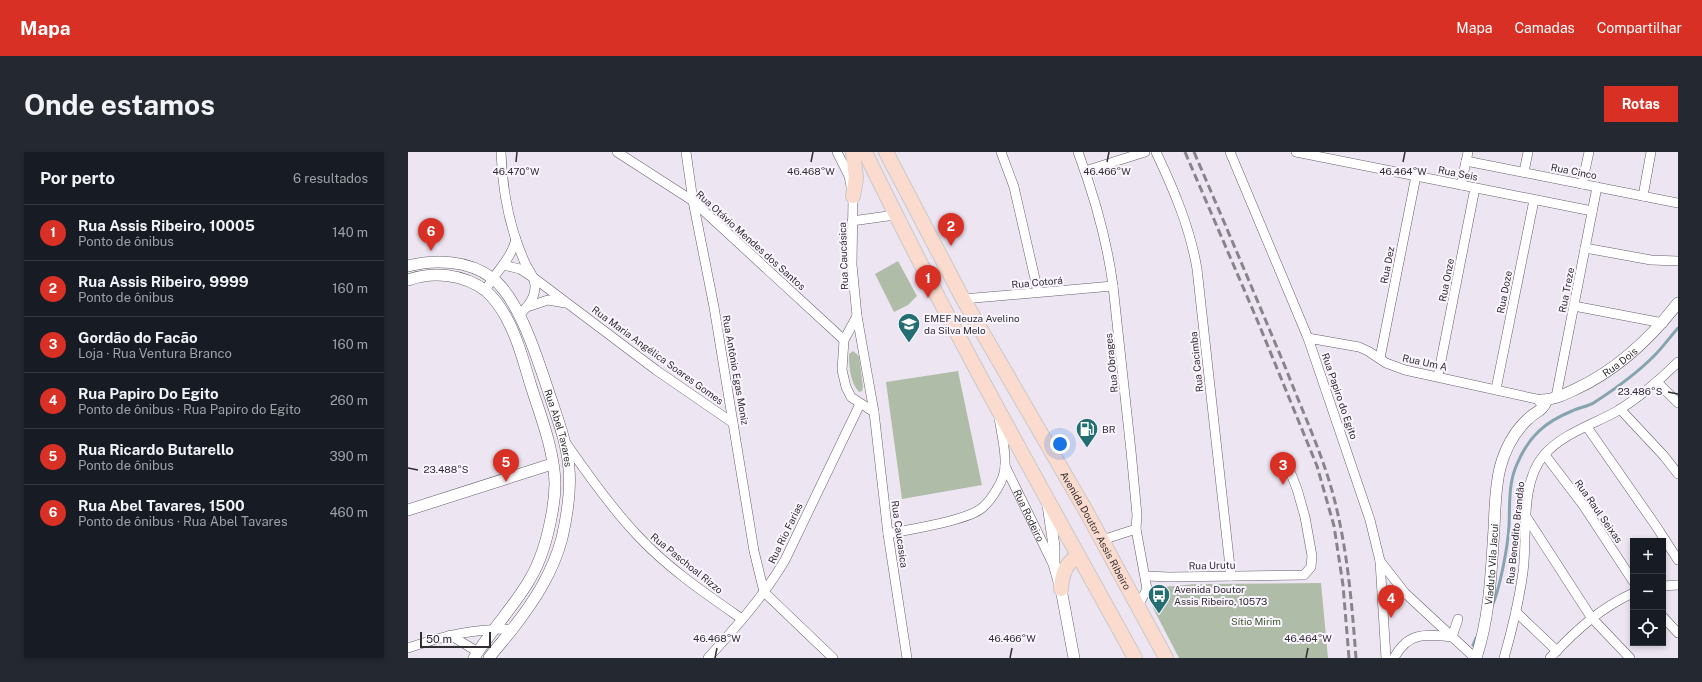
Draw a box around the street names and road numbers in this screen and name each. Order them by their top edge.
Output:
street label: Rua Cinco [1550,161,1598,181]
street label: Rua Seis [1437,163,1479,183]
street label: Rua Otávio Mendes dos Santos [694,188,808,292]
street label: Rua Caucásica [836,222,850,290]
street label: Rua Dez [1378,245,1397,285]
street label: Rua Onze [1436,257,1456,303]
street label: Rua Treze [1556,266,1576,314]
street label: Rua Doze [1494,269,1514,314]
street label: Rua Cotorá [1011,274,1063,290]
street label: Rua Maria Angélica Soares Gomes [590,303,726,407]
street label: Rua Antônio Egas Moniz [720,314,752,426]
street label: Rua Cacimba [1187,331,1205,393]
street label: Rua Obrages [1102,333,1120,393]
street label: Rua Dois [1600,345,1640,379]
street label: Rua Papiro do Egito [1320,351,1361,441]
street label: Rua Um A [1401,351,1449,373]
street label: Rua Abel Tavares [542,388,575,467]
street label: Avenida Doutor Assis Ribeiro [1058,469,1134,592]
street label: Rua Raul Seixas [1573,477,1625,545]
street label: Rua Benedito Brandão [1504,481,1526,585]
street label: Rua Rodeiro [1011,487,1047,544]
street label: Rua Caucasica [889,500,911,568]
street label: Rua Rio Farias [765,501,805,565]
street label: Viaduto Vila Jacuí [1482,523,1500,606]
street label: Rua Paschoal Rizzo [648,530,726,596]
street label: Rua Urutu [1188,559,1236,571]

